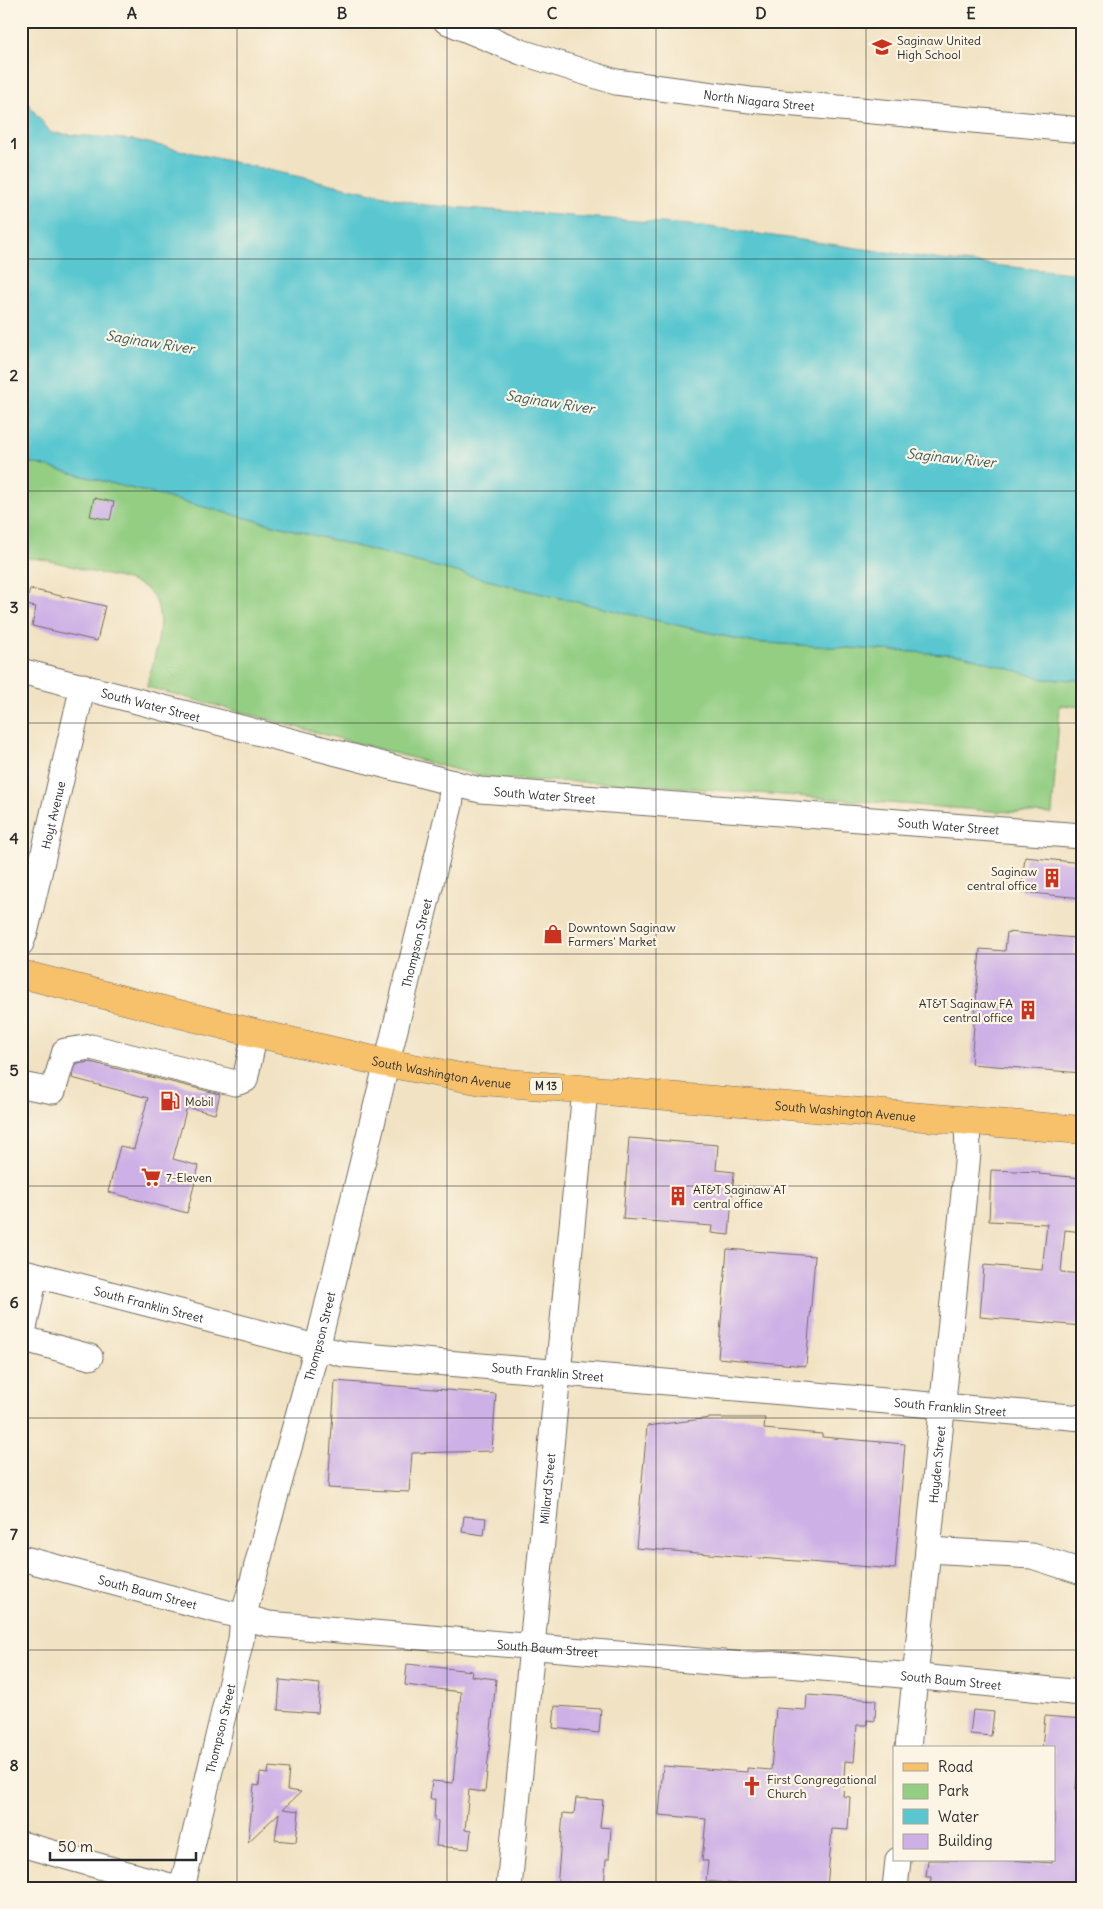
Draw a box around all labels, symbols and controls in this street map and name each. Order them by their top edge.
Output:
text: A [127,3,137,23]
text: B [337,3,348,23]
text: C [547,3,558,23]
text: D [755,3,767,23]
text: E [966,3,976,23]
place label: Saginaw United High School [897,33,981,62]
school or university icon: Saginaw United High School [871,36,893,58]
street label: North Niagara Street [703,86,815,113]
text: 1 [11,133,17,153]
water label: Saginaw River [105,326,198,358]
text: 2 [10,365,19,385]
water label: Saginaw River [505,386,598,418]
water label: Saginaw River [906,444,999,472]
text: 3 [9,597,19,617]
street label: South Water Street [100,685,202,725]
street label: Hoyt Avenue [38,779,68,850]
street label: South Water Street [493,784,596,806]
street label: South Water Street [897,814,1000,837]
text: 4 [9,828,19,848]
place label: Saginaw central office [967,864,1038,893]
building icon: Saginaw central office [1041,867,1063,889]
street label: Thompson Street [398,897,434,989]
place label: Downtown Saginaw Farmers' Market [568,920,676,949]
shop icon: Downtown Saginaw Farmers' Market [542,923,564,945]
place label: AT&T Saginaw FA central office [919,996,1013,1025]
building icon: AT&T Saginaw FA central office [1017,999,1039,1021]
street label: South Washington Avenue [370,1052,512,1091]
text: 5 [9,1060,19,1080]
road number: M 13 [530,1078,562,1094]
fuel station icon: Mobil [159,1090,181,1112]
place label: Mobil [185,1094,213,1109]
street label: South Washington Avenue [774,1097,916,1124]
supermarket icon: 7-Eleven [140,1166,162,1188]
place label: 7-Eleven [166,1170,212,1185]
place label: AT&T Saginaw AT central office [693,1182,787,1211]
building icon: AT&T Saginaw AT central office [667,1185,689,1207]
street label: South Franklin Street [92,1283,205,1325]
street label: Thompson Street [301,1290,338,1382]
text: 6 [9,1292,19,1312]
street label: South Franklin Street [491,1359,604,1384]
street label: South Franklin Street [893,1394,1007,1419]
street label: Hayden Street [925,1425,948,1504]
street label: Millard Street [536,1453,558,1525]
text: 7 [10,1524,18,1544]
street label: South Baum Street [97,1571,199,1612]
street label: South Baum Street [496,1636,599,1660]
street label: South Baum Street [900,1667,1002,1692]
street label: Thompson Street [202,1682,238,1775]
legend [893,1746,1056,1862]
text: 8 [9,1755,19,1775]
text: Road [938,1757,973,1776]
place label: First Congregational Church [767,1772,876,1801]
church icon: First Congregational Church [741,1775,763,1797]
text: Park [938,1781,969,1800]
text: Water [938,1807,979,1826]
scale bar [50,1829,196,1861]
text: Building [938,1831,993,1850]
text: 50 m [58,1837,93,1856]

